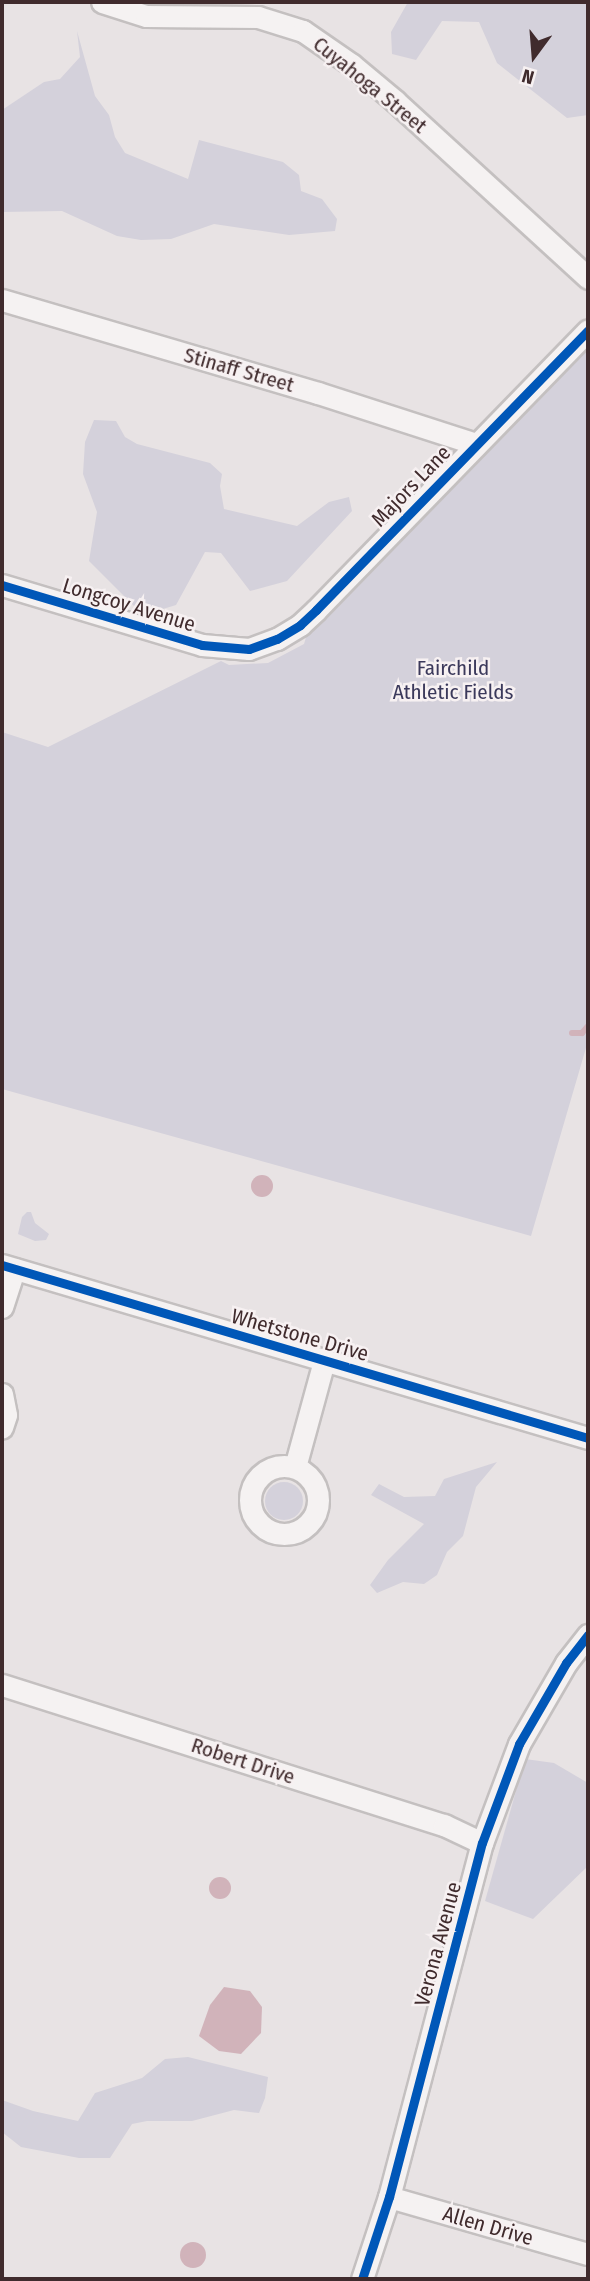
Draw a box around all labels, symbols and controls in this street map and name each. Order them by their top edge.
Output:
north arrow [499,21,569,91]
street label: Cuyahoga Street [308,31,432,139]
text: N [519,64,537,89]
street label: Stinaff Street [181,342,297,398]
street label: Majors Lane [366,440,456,532]
street label: Longcoy Avenue [60,573,198,637]
park label: Fairchild Athletic Fields [393,655,513,705]
street label: Whetstone Drive [229,1303,371,1367]
street label: Robert Drive [188,1732,298,1790]
street label: Verona Avenue [409,1879,467,2009]
street label: Allen Drive [440,2201,536,2251]

